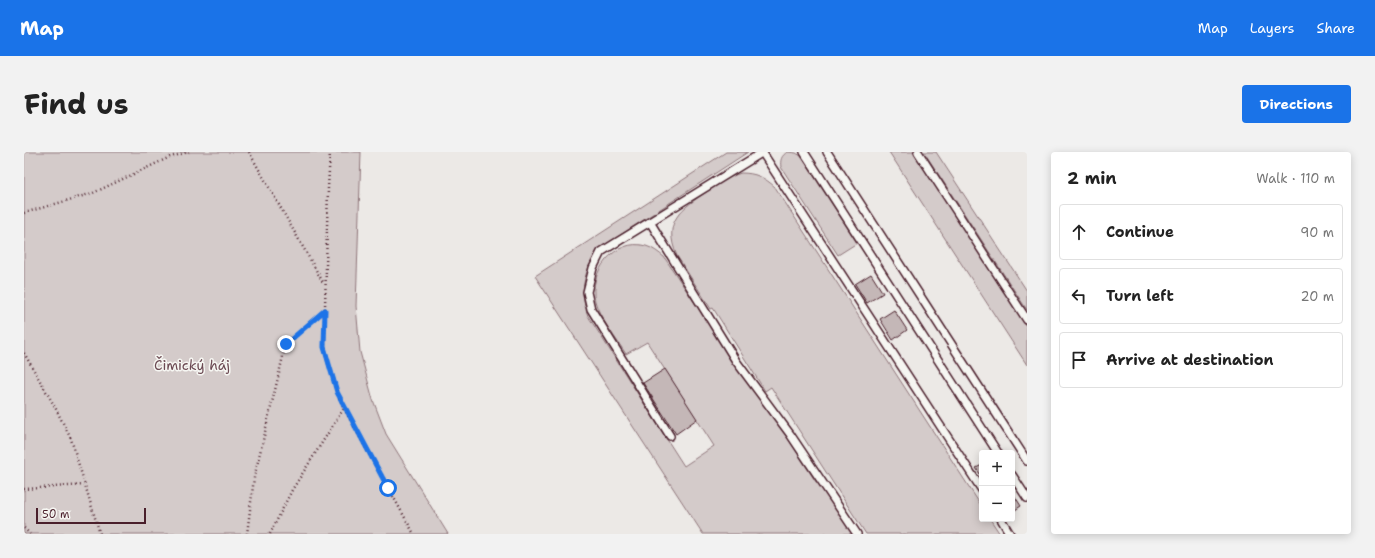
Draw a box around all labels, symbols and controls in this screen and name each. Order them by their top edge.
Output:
text: Map [20,16,64,41]
text: Map [1198,19,1228,37]
text: Layers [1250,19,1294,37]
text: Share [1316,19,1355,37]
text: Find us [24,85,129,123]
button: Directions [1242,85,1351,123]
text: 2 min [1067,167,1117,189]
text: Walk · 110 m [1256,170,1335,187]
icon: ahead [1068,221,1090,243]
text: Continue [1106,222,1174,242]
text: 90 m [1300,224,1334,241]
icon: left [1068,285,1090,307]
text: Turn left [1106,286,1174,306]
text: 20 m [1301,288,1334,305]
route end [277,335,295,353]
icon: arrive [1068,349,1090,371]
text: Arrive at destination [1106,350,1274,370]
park label: Čimický háj [154,356,230,374]
map controls [979,450,1015,522]
button: + [979,450,1015,486]
route start [379,479,397,497]
button: − [979,486,1015,522]
scale bar [36,506,146,525]
text: 50 m [42,507,70,522]

